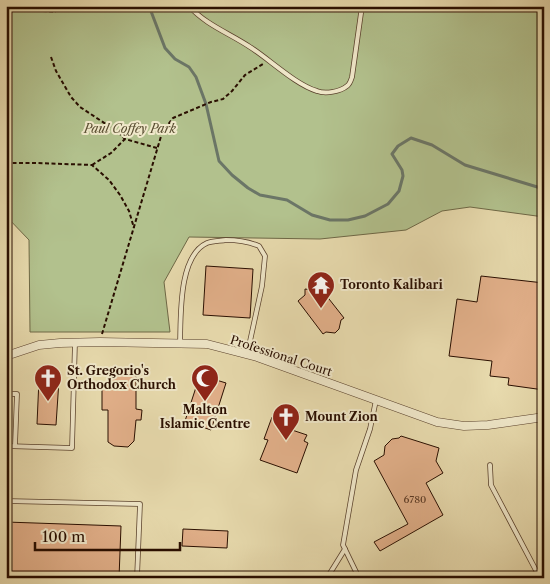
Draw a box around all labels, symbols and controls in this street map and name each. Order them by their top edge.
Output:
park label: Paul Coffey Park [83,121,177,136]
temple icon: Toronto Kalibari [306,270,336,309]
place label: Toronto Kalibari [340,277,443,292]
street label: Professional Court [228,332,335,379]
church icon: St. Gregorio's Orthodox Church [33,363,63,402]
place label: St. Gregorio's Orthodox Church [67,363,177,392]
mosque icon: Malton Islamic Centre [190,363,220,402]
place label: Malton Islamic Centre [160,402,250,431]
church icon: Mount Zion [271,402,301,441]
place label: Mount Zion [305,409,379,424]
house number: 6780 [404,493,426,506]
scale bar [35,519,180,551]
text: 100 m [42,527,85,546]

